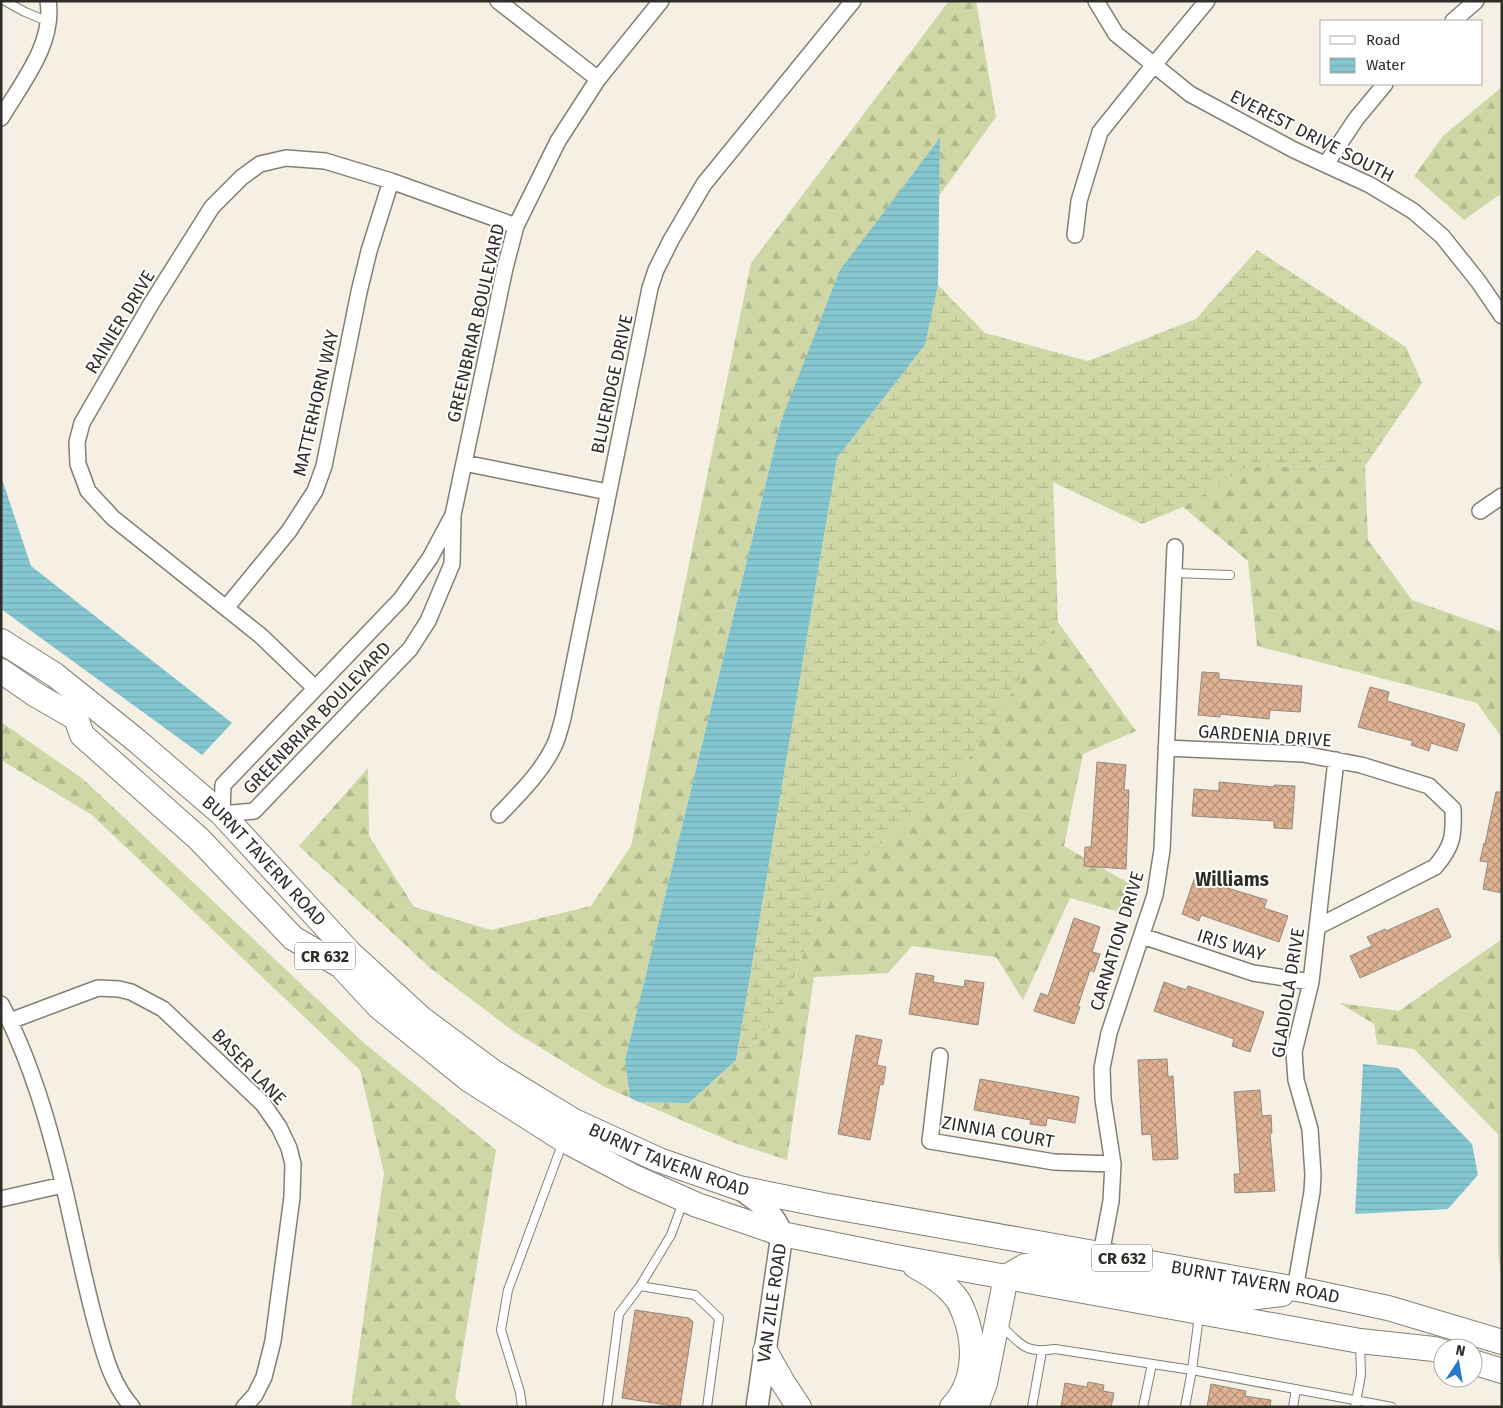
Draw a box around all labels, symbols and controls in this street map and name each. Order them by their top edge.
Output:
legend [1320,20,1483,85]
text: Road [1366,31,1401,49]
text: Water [1366,56,1405,74]
street label: EVEREST DRIVE SOUTH [1226,85,1398,187]
street label: GREENBRIAR BOULEVARD [442,221,510,425]
street label: RAINIER DRIVE [80,266,160,378]
street label: BLUERIDGE DRIVE [586,312,638,456]
street label: MATTERHORN WAY [288,328,344,478]
street label: GREENBRIAR BOULEVARD [238,637,396,799]
street label: GARDENIA DRIVE [1197,720,1333,752]
street label: BURNT TAVERN ROAD [198,791,331,931]
district label: Williams [1195,868,1269,891]
street label: CARNATION DRIVE [1085,869,1149,1013]
street label: IRIS WAY [1194,924,1268,966]
street label: GLADIOLA DRIVE [1267,926,1309,1060]
road number: CR 632 [295,942,355,969]
street label: BASER LANE [207,1024,291,1110]
street label: ZINNIA COURT [940,1111,1057,1153]
street label: BURNT TAVERN ROAD [585,1118,751,1201]
street label: VAN ZILE ROAD [753,1242,791,1364]
road number: CR 632 [1092,1244,1152,1272]
street label: BURNT TAVERN ROAD [1169,1256,1342,1308]
north arrow [1433,1338,1483,1388]
text: N [1454,1341,1467,1360]

